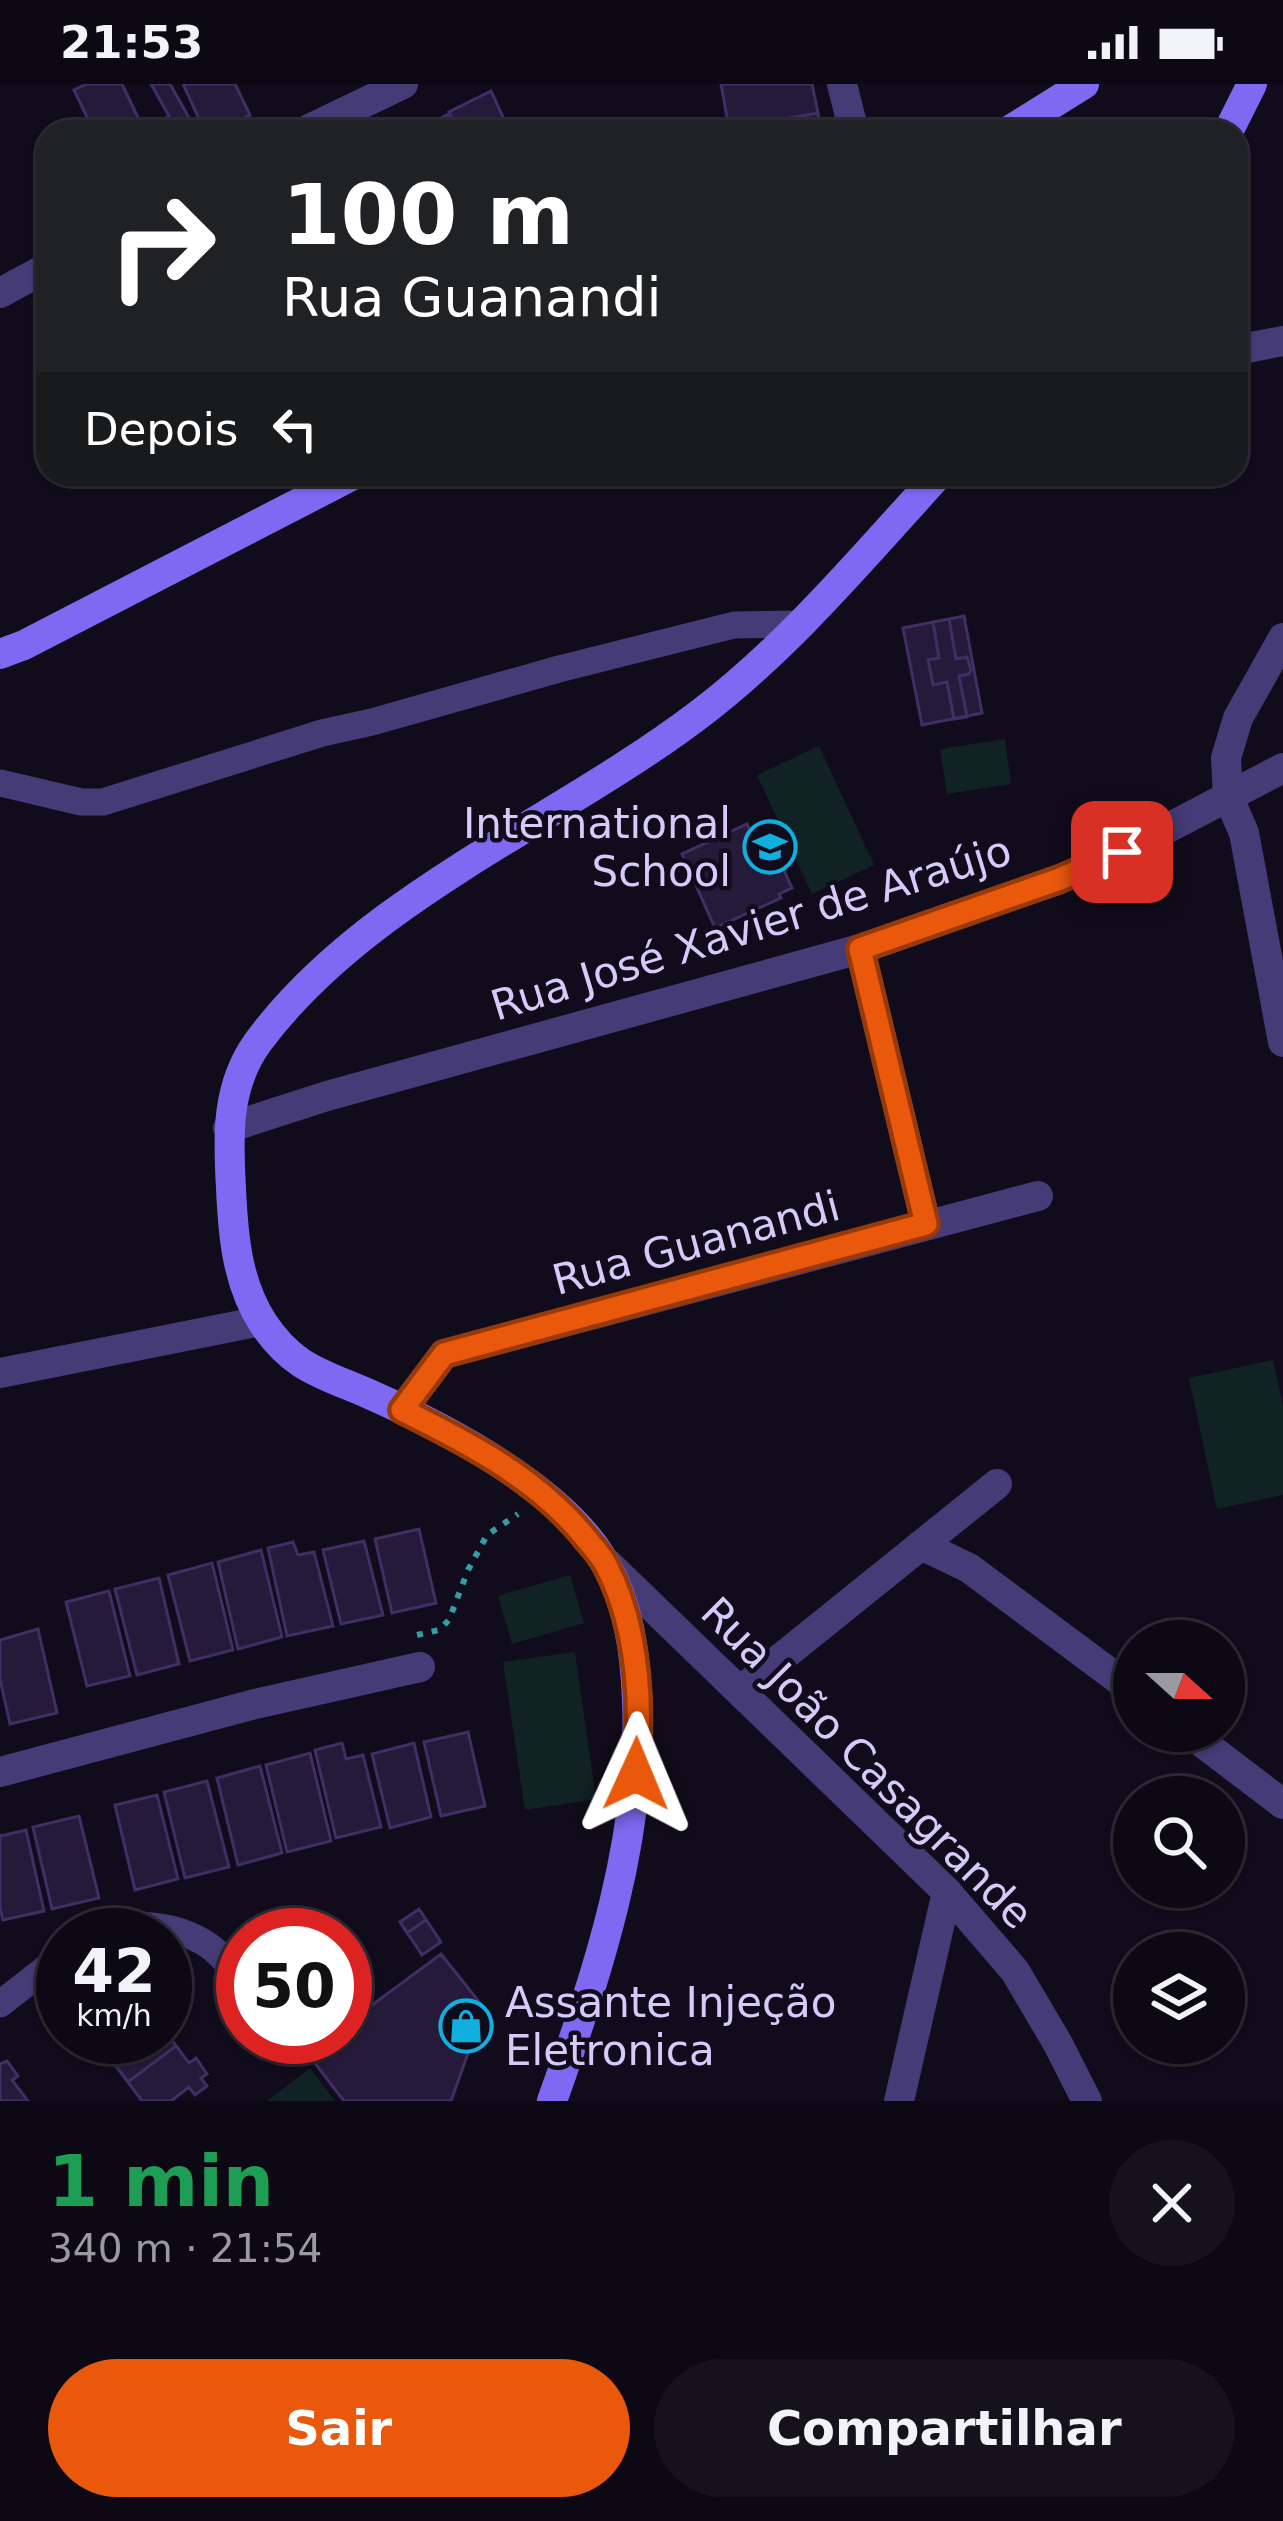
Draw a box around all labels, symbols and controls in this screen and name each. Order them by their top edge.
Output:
text: 21:53 [60,16,203,69]
text: 100 m [282,166,574,264]
icon: right [84,168,240,324]
text: Rua Guanandi [282,266,662,329]
icon: left [262,396,328,462]
text: Depois [84,403,238,456]
place label: International School [463,799,731,896]
pin [1071,801,1173,903]
school or university icon: International School [742,819,798,875]
icon: arrive [1089,819,1155,885]
street label: Rua José Xavier de Araújo [485,825,1017,1031]
street label: Rua Guanandi [547,1181,845,1305]
street label: Rua João Casagrande [692,1588,1042,1938]
north arrow [1113,1620,1245,1752]
map controls [1113,1620,1245,2064]
position arrow [573,1711,699,1837]
button: search [1113,1776,1245,1908]
speed limit sign: 50 [216,1908,372,2064]
button: layers [1113,1932,1245,2064]
text: 42 [72,1936,156,2006]
place label: Assante Injeção Eletronica [505,1978,837,2075]
text: km/h [76,1998,152,2033]
shop icon: Assante Injeção Eletronica [438,1998,494,2054]
text: 1 min [48,2139,274,2223]
button: close [1109,2140,1235,2266]
text: 340 m · 21:54 [48,2226,322,2271]
button: Sair [48,2359,630,2497]
button: Compartilhar [654,2359,1235,2497]

